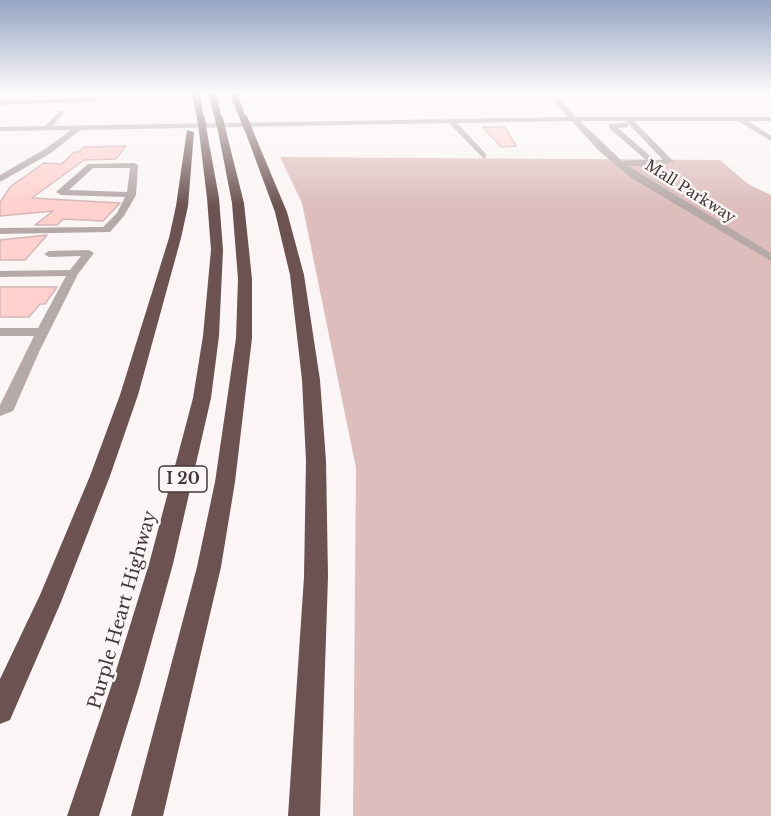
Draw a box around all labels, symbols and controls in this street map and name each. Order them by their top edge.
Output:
street label: Mall Parkway [641,157,739,227]
road number: I 20 [159,466,207,492]
street label: Purple Heart Highway [84,508,162,712]

